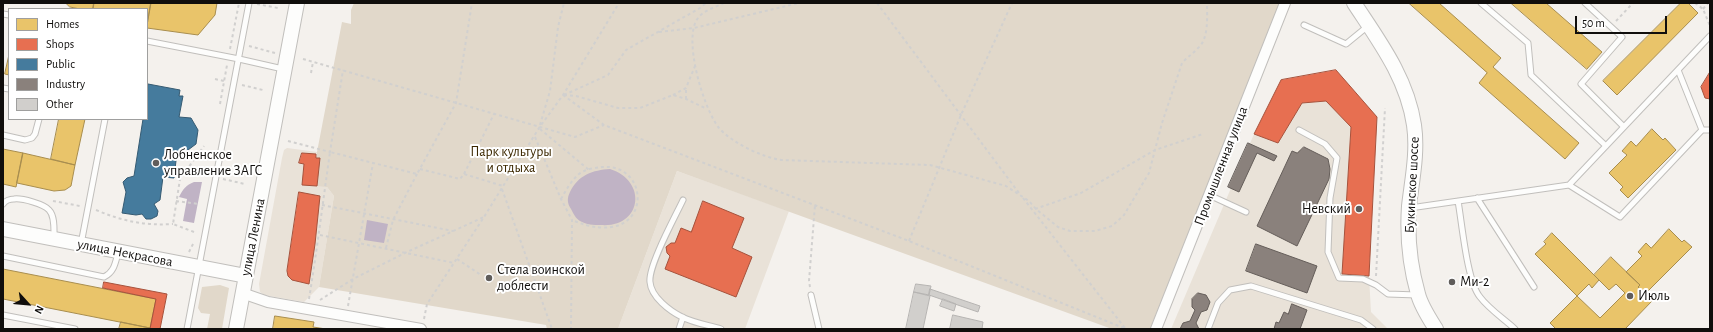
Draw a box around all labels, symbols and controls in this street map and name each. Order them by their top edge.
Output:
legend [8,8,148,120]
scale bar [1577,8,1669,34]
text: 50 m [1582,17,1605,29]
text: Homes [46,18,79,30]
text: Shops [46,38,74,50]
text: Public [46,58,75,70]
text: Industry [46,78,85,90]
text: Other [46,98,73,110]
street label: Промышленная улица [1191,104,1251,228]
street label: Букинское шоссе [1401,136,1423,234]
park label: Парк культуры и отдыха [470,144,552,176]
place label: Лобненское управление ЗАГС [164,147,262,180]
marker: Лобненское управление ЗАГС [151,158,161,168]
street label: улица Ленина [237,197,269,277]
place label: Невский [1302,201,1351,217]
marker: Невский [1354,204,1364,214]
street label: улица Некрасова [76,236,174,270]
place label: Стела воинской доблести [497,262,585,294]
marker: Стела воинской доблести [484,273,494,283]
place label: Ми-2 [1460,274,1489,290]
marker: Ми-2 [1447,277,1457,287]
north arrow [8,284,48,324]
place label: Июль [1638,288,1669,304]
marker: Июль [1625,291,1635,301]
text: N [32,304,46,316]

